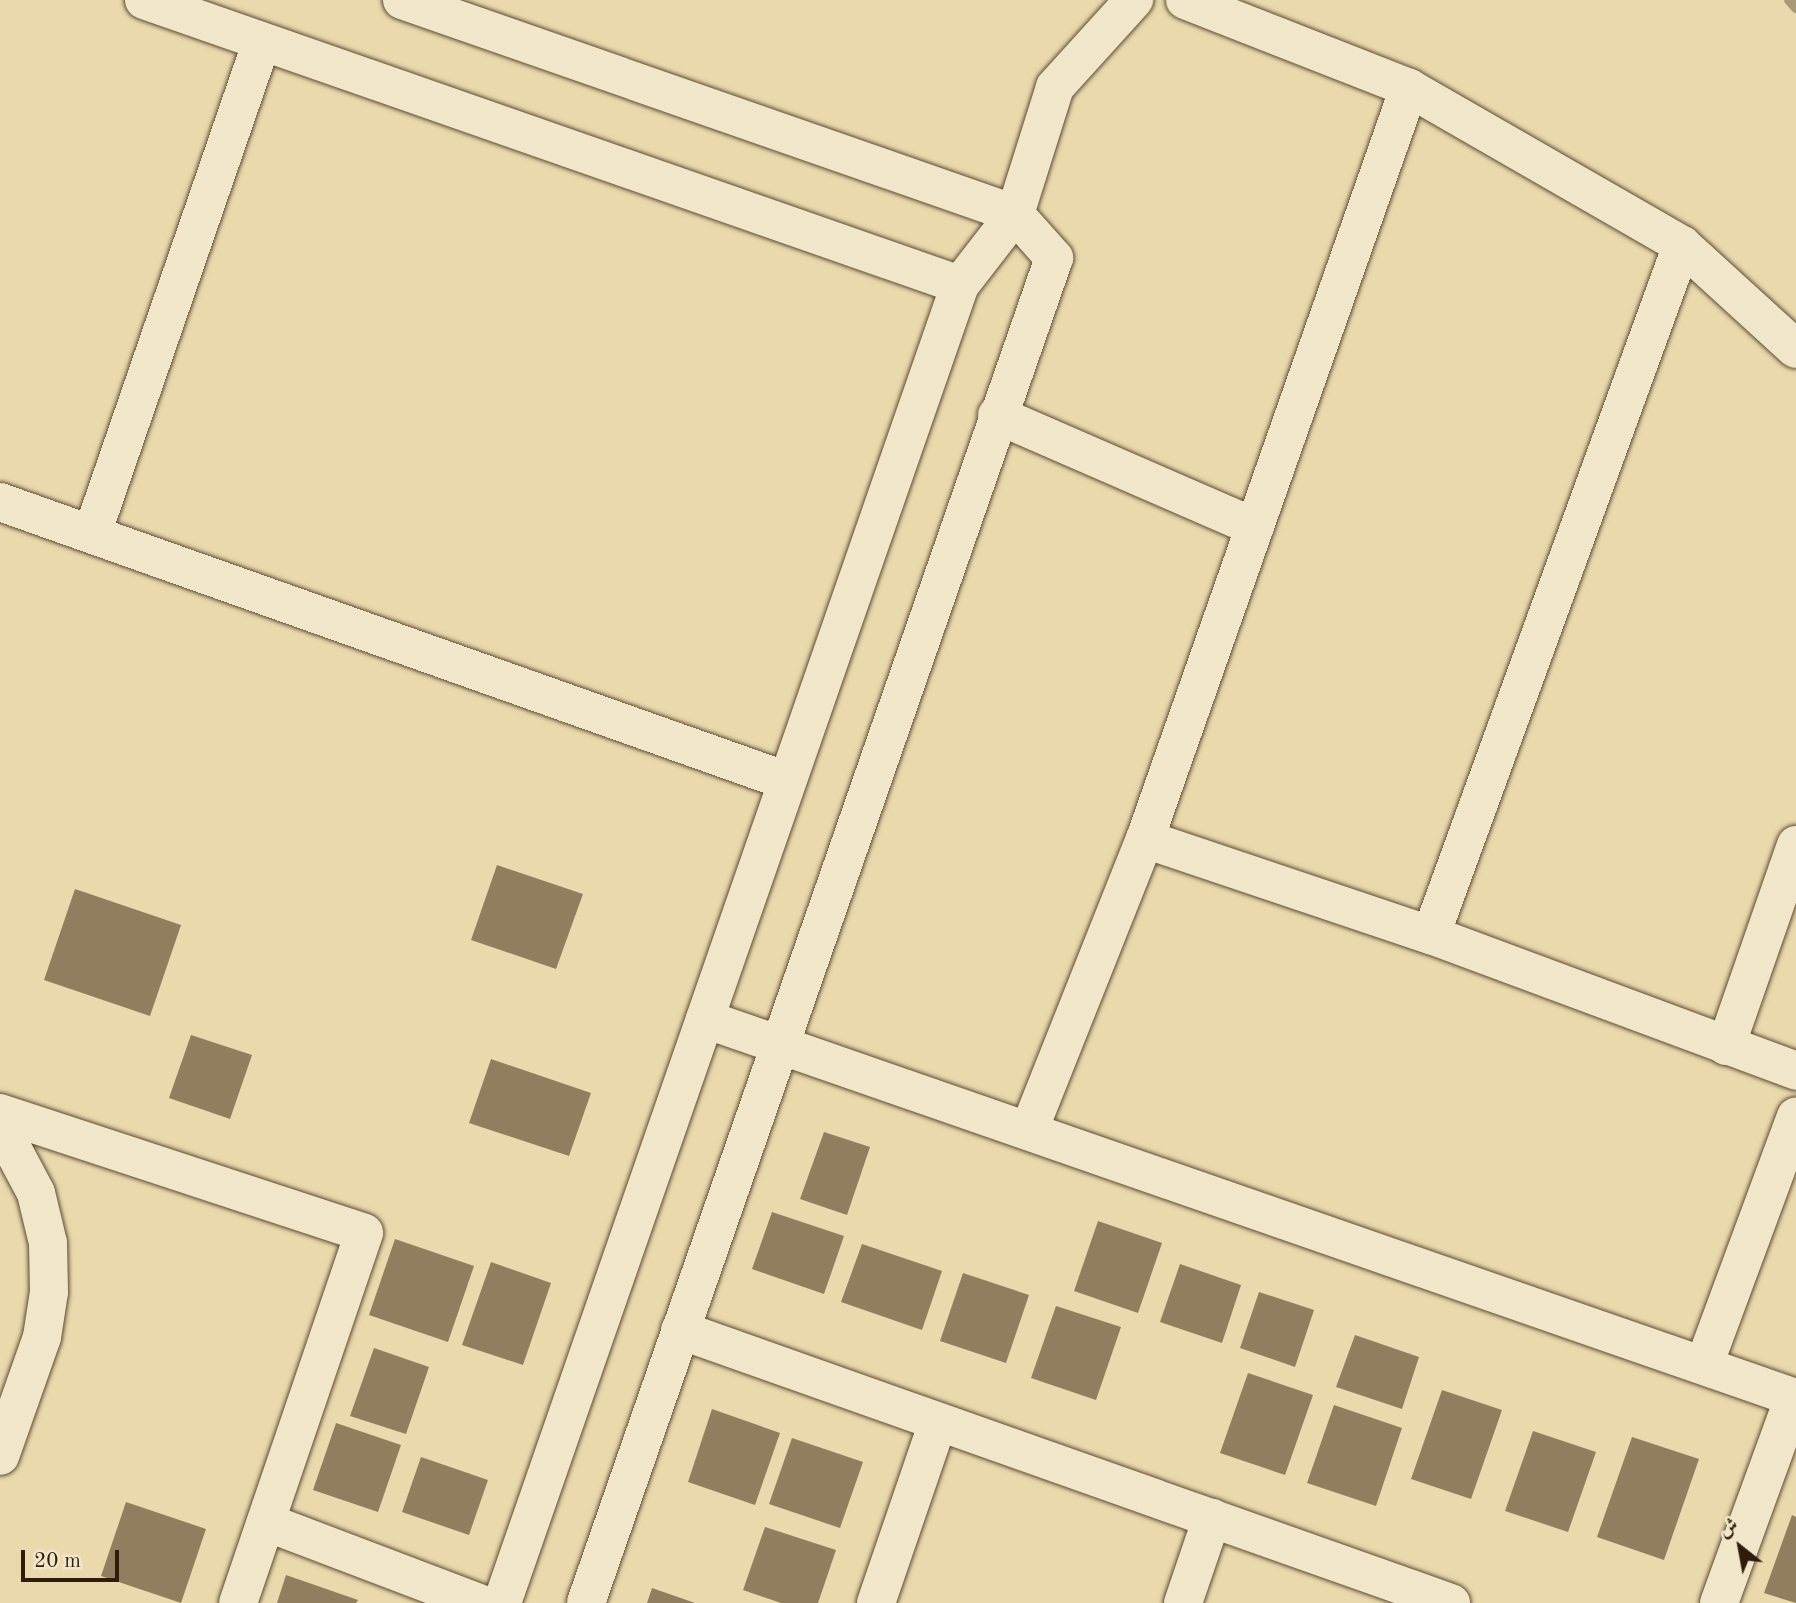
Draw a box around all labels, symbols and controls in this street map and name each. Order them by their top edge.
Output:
north arrow [1705,1512,1775,1582]
text: ش [1716,1516,1742,1542]
scale bar [24,1536,122,1580]
text: 20 m [34,1551,81,1572]

